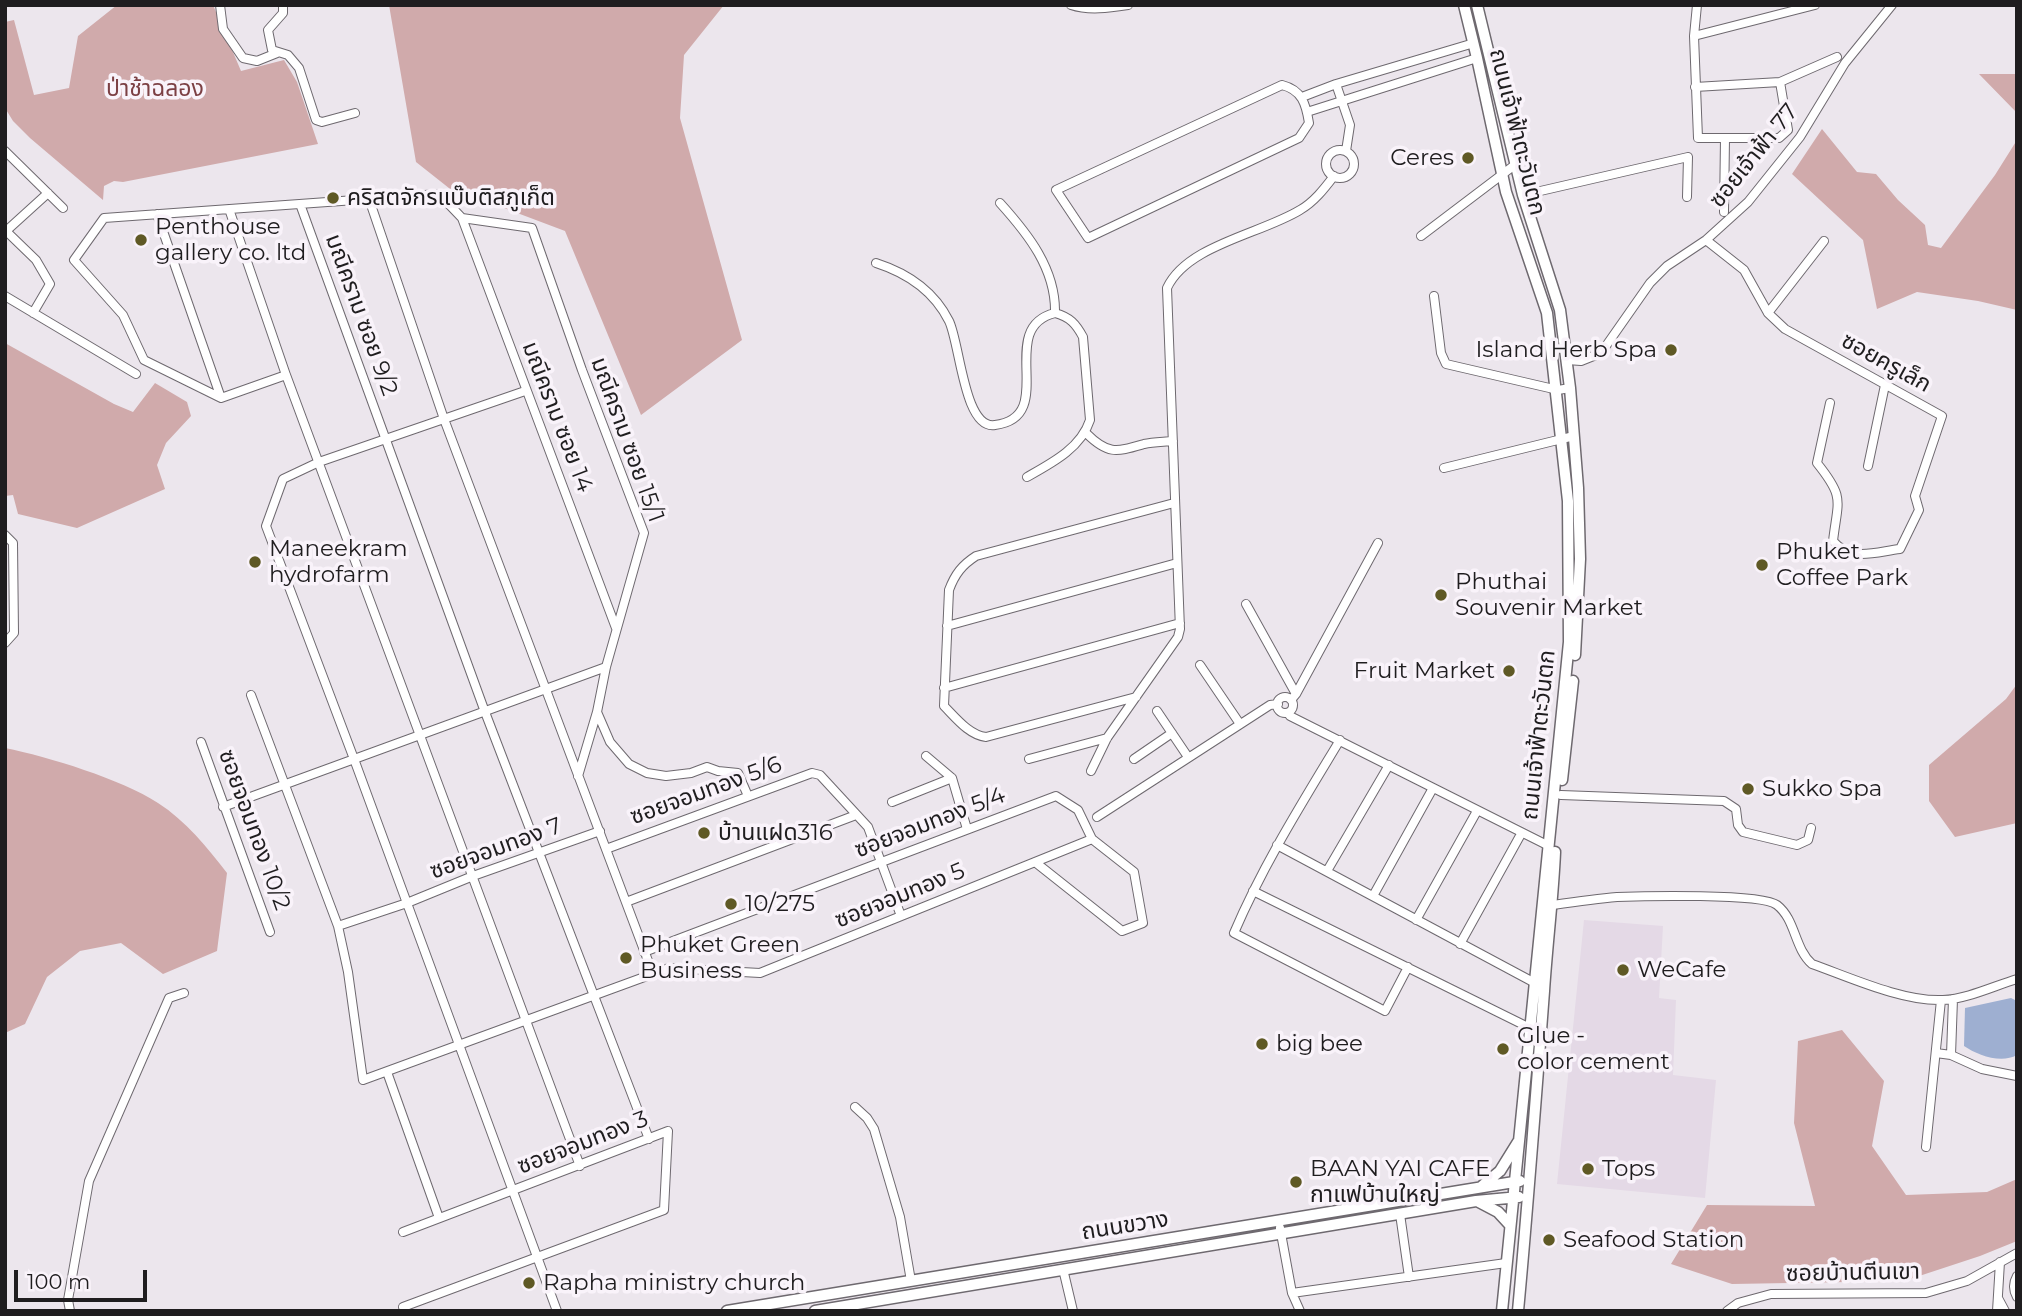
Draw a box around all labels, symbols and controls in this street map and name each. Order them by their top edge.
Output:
street label: ถนนเจ้าฟ้าตะวันตก [1483,46,1551,218]
park label: ป่าช้าฉลอง [106,75,204,103]
street label: ซอยเจ้าฟ้า 77 [1704,99,1804,213]
place label: Ceres [1390,144,1454,172]
marker: Ceres [1460,150,1476,166]
place label: คริสตจักรแบ๊บติสภูเก็ต [347,184,555,212]
marker: คริสตจักรแบ๊บติสภูเก็ต [325,190,341,206]
place label: Penthouse gallery co. ltd [155,213,306,267]
street label: มณีคราม ซอย 9/2 [319,230,403,400]
marker: Penthouse gallery co. ltd [133,232,149,248]
street label: ซอยครูเล็ก [1836,327,1936,399]
place label: Island Herb Spa [1475,336,1657,364]
street label: มณีคราม ซอย 14 [516,338,598,496]
marker: Island Herb Spa [1663,342,1679,358]
street label: มณีคราม ซอย 15/1 [584,354,670,526]
place label: Maneekram hydrofarm [269,535,408,589]
place label: Phuket Coffee Park [1776,538,1908,592]
marker: Maneekram hydrofarm [247,554,263,570]
marker: Phuket Coffee Park [1754,557,1770,573]
place label: Phuthai Souvenir Market [1455,568,1643,622]
marker: Phuthai Souvenir Market [1433,587,1449,603]
street label: ถนนเจ้าฟ้าตะวันตก [1516,649,1562,821]
place label: Fruit Market [1354,657,1495,685]
marker: Fruit Market [1501,663,1517,679]
street label: ซอยจอมทอง 10/2 [212,746,296,914]
street label: ซอยจอมทอง 5/6 [627,751,785,831]
place label: Sukko Spa [1762,775,1882,803]
marker: Sukko Spa [1740,781,1756,797]
street label: ซอยจอมทอง 5/4 [851,782,1009,864]
street label: ซอยจอมทอง 7 [426,812,566,886]
place label: บ้านแฝด316 [718,819,833,847]
marker: บ้านแฝด316 [696,825,712,841]
street label: ซอยจอมทอง 5 [831,857,969,935]
place label: 10/275 [745,890,815,918]
marker: 10/275 [723,896,739,912]
place label: Phuket Green Business [640,931,800,985]
marker: Phuket Green Business [618,950,634,966]
place label: WeCafe [1637,956,1726,984]
marker: WeCafe [1615,962,1631,978]
place label: Glue - color cement [1517,1022,1670,1076]
place label: big bee [1276,1030,1363,1058]
marker: big bee [1254,1036,1270,1052]
marker: Glue - color cement [1495,1041,1511,1057]
street label: ซอยจอมทอง 3 [514,1105,652,1181]
place label: BAAN YAI CAFE กาแฟบ้านใหญ่ [1310,1155,1490,1209]
place label: Tops [1602,1155,1655,1183]
marker: Tops [1580,1161,1596,1177]
marker: BAAN YAI CAFE กาแฟบ้านใหญ่ [1288,1174,1304,1190]
street label: ถนนขวาง [1080,1206,1170,1246]
place label: Seafood Station [1563,1226,1744,1254]
marker: Seafood Station [1541,1232,1557,1248]
scale bar [18,1256,150,1300]
street label: ซอยบ้านตีนเขา [1786,1258,1920,1288]
text: 100 m [27,1269,90,1294]
place label: Rapha ministry church [543,1269,805,1297]
marker: Rapha ministry church [521,1275,537,1291]

